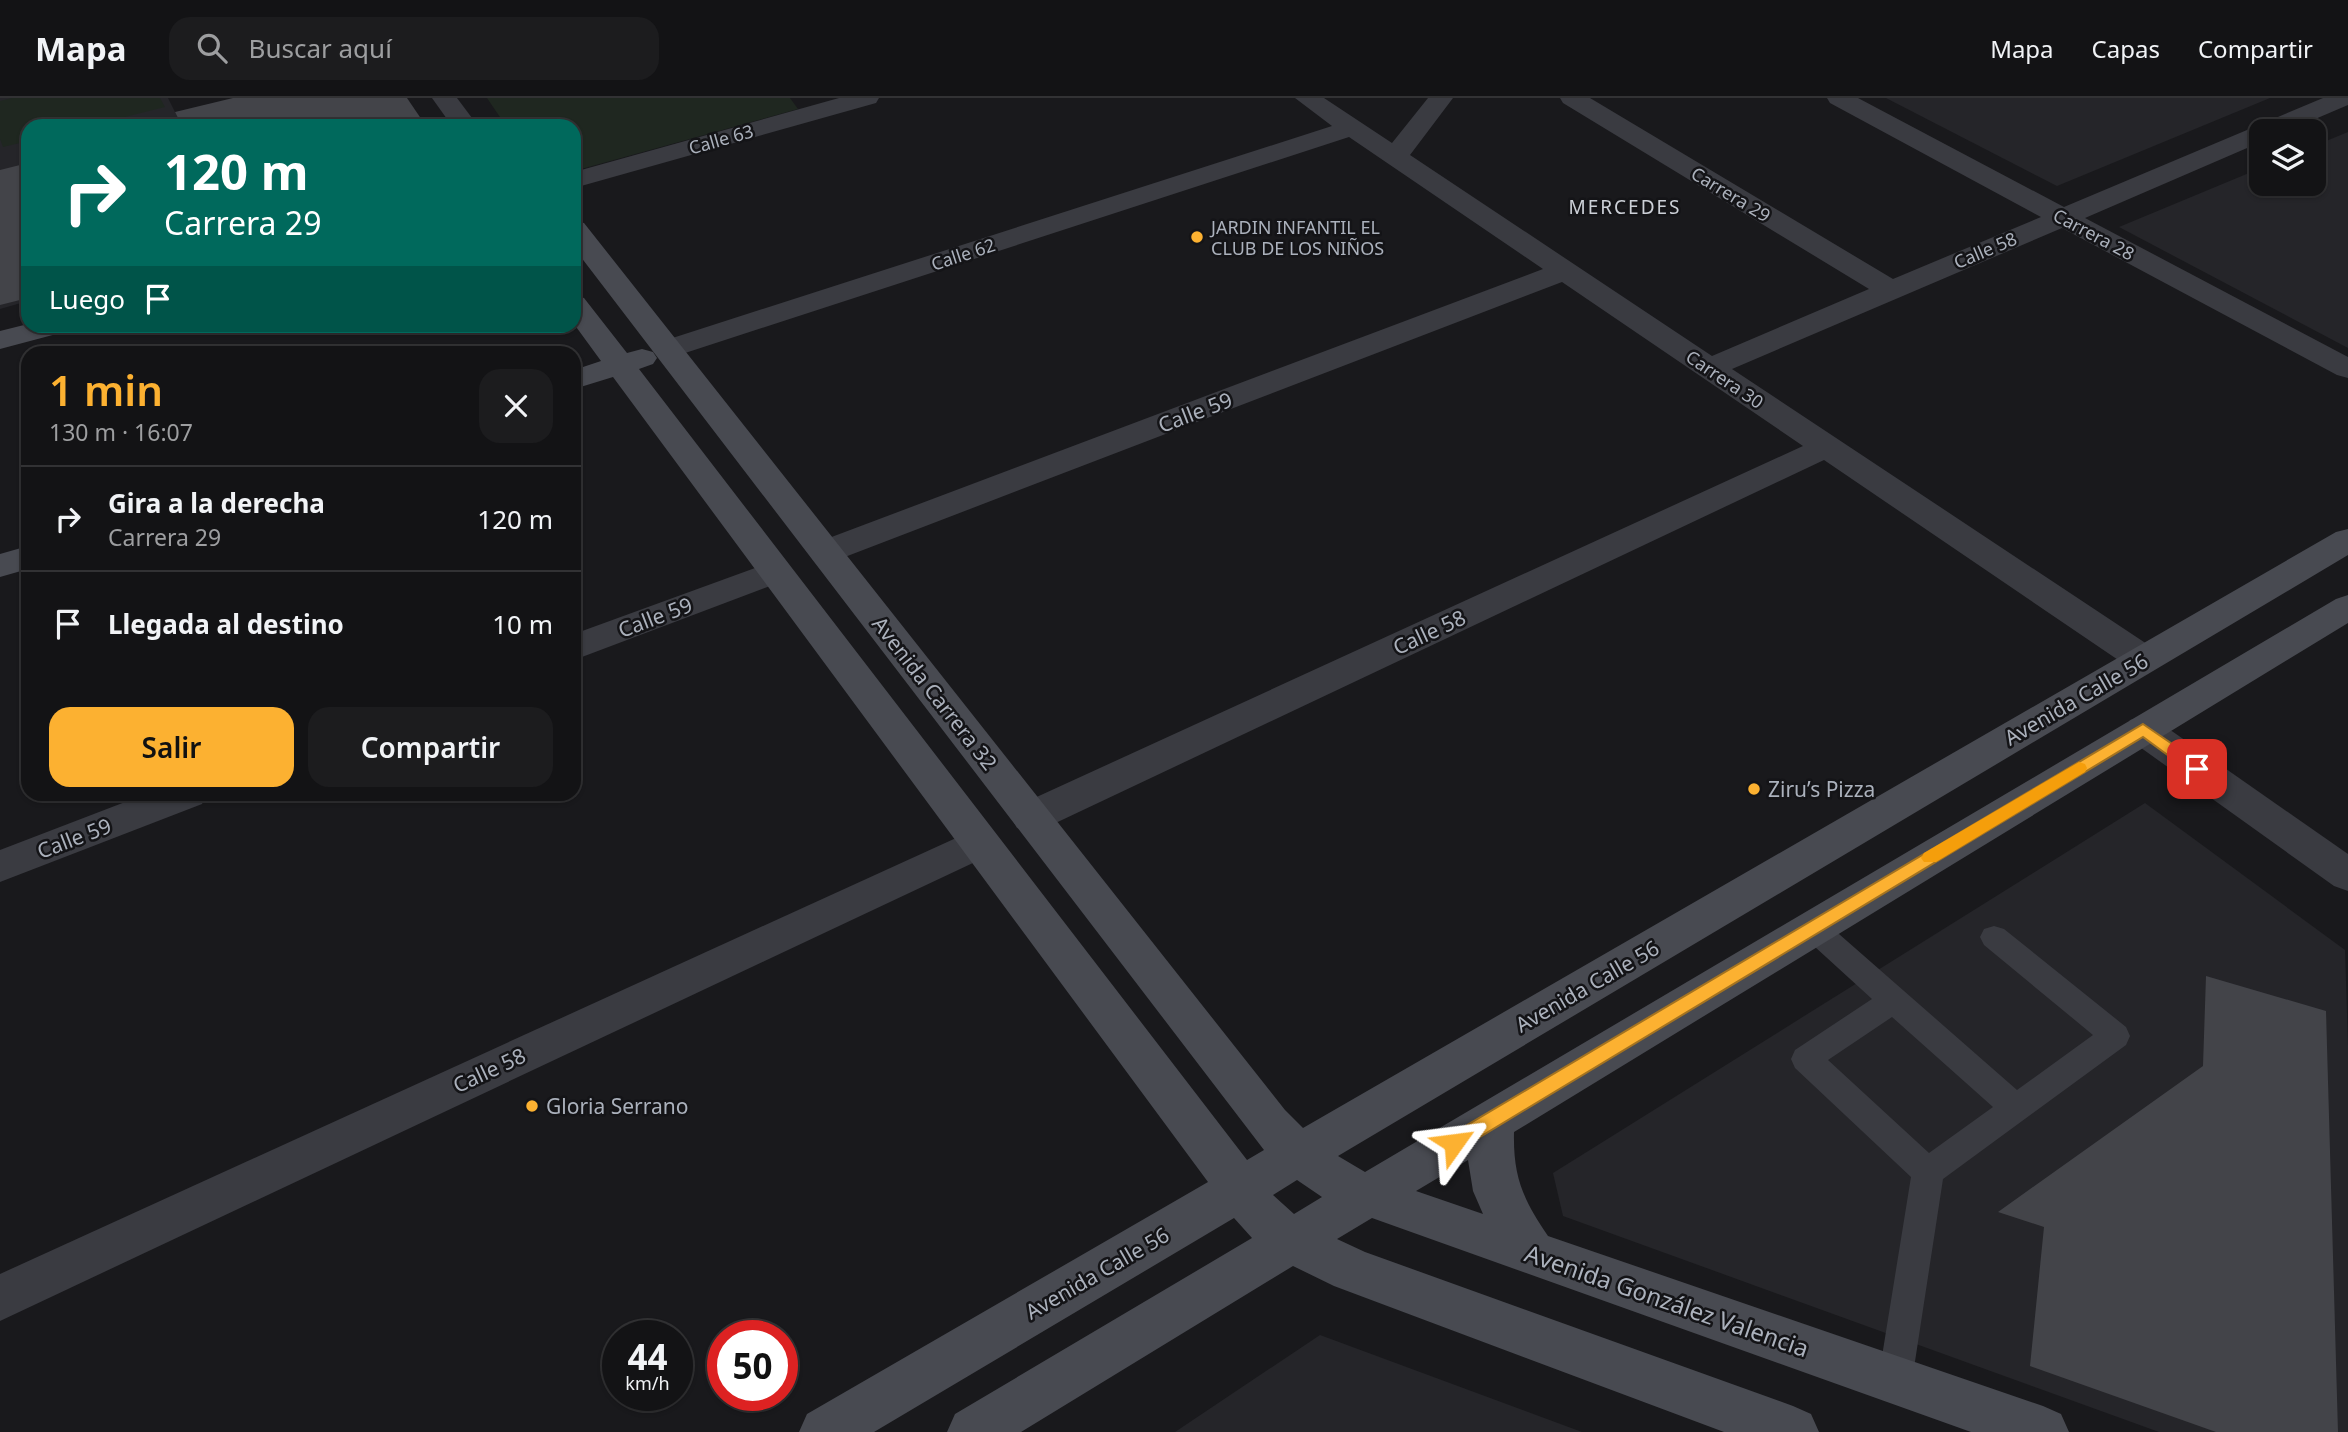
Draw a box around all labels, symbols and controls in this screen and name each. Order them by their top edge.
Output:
search box [169,17,659,80]
text: Mapa [35,26,127,71]
icon: search [193,29,231,67]
text: Buscar aquí [249,30,392,66]
text: Mapa [1990,32,2054,65]
text: Capas [2092,32,2160,65]
text: Compartir [2198,32,2313,65]
street label: Calle 63 [686,118,756,160]
map controls [2249,119,2326,196]
button: layers [2249,119,2326,196]
text: 120 m [164,138,309,204]
icon: right [49,147,140,238]
street label: Carrera 29 [1687,161,1775,227]
district label: MERCEDES [1568,194,1682,220]
text: Carrera 29 [164,201,321,244]
street label: Carrera 28 [2049,203,2139,265]
place label: JARDIN INFANTIL EL CLUB DE LOS NIÑOS [1209,215,1384,260]
street label: Calle 58 [1950,226,2020,274]
marker: JARDIN INFANTIL EL CLUB DE LOS NIÑOS [1189,229,1205,245]
street label: Calle 62 [928,232,998,276]
icon: arrive [139,280,177,318]
text: Luego [49,281,125,317]
street label: Carrera 30 [1682,344,1768,414]
text: 1 min [49,361,163,418]
button: close [479,369,553,443]
street label: Calle 59 [1154,385,1236,439]
text: 130 m · 16:07 [49,416,193,448]
text: Gira a la derecha [108,485,325,521]
icon: right [49,500,87,538]
text: 120 m [477,501,553,537]
text: Carrera 29 [108,521,221,553]
street label: Calle 59 [614,590,696,644]
street label: Calle 58 [1388,603,1470,661]
icon: arrive [49,605,87,643]
text: Llegada al destino [108,606,344,642]
text: 10 m [492,606,553,642]
street label: Avenida Carrera 32 [866,610,1004,776]
street label: Avenida Calle 56 [1999,646,2153,752]
button: Salir [49,707,294,787]
button: Compartir [308,707,553,787]
pin [2167,739,2227,799]
icon: arrive [2178,750,2216,788]
place label: Ziru’s Pizza [1768,775,1875,803]
marker: Ziru’s Pizza [1746,781,1762,797]
street label: Calle 59 [33,811,115,865]
street label: Avenida Calle 56 [1510,933,1664,1039]
street label: Calle 58 [448,1041,530,1099]
place label: Gloria Serrano [546,1092,689,1120]
marker: Gloria Serrano [524,1098,540,1114]
position arrow [1417,1106,1491,1180]
street label: Avenida Calle 56 [1020,1220,1174,1326]
street label: Avenida González Valencia [1521,1236,1813,1364]
speed limit sign: 50 [707,1320,798,1411]
text: 44 [627,1333,668,1380]
text: km/h [625,1371,670,1395]

